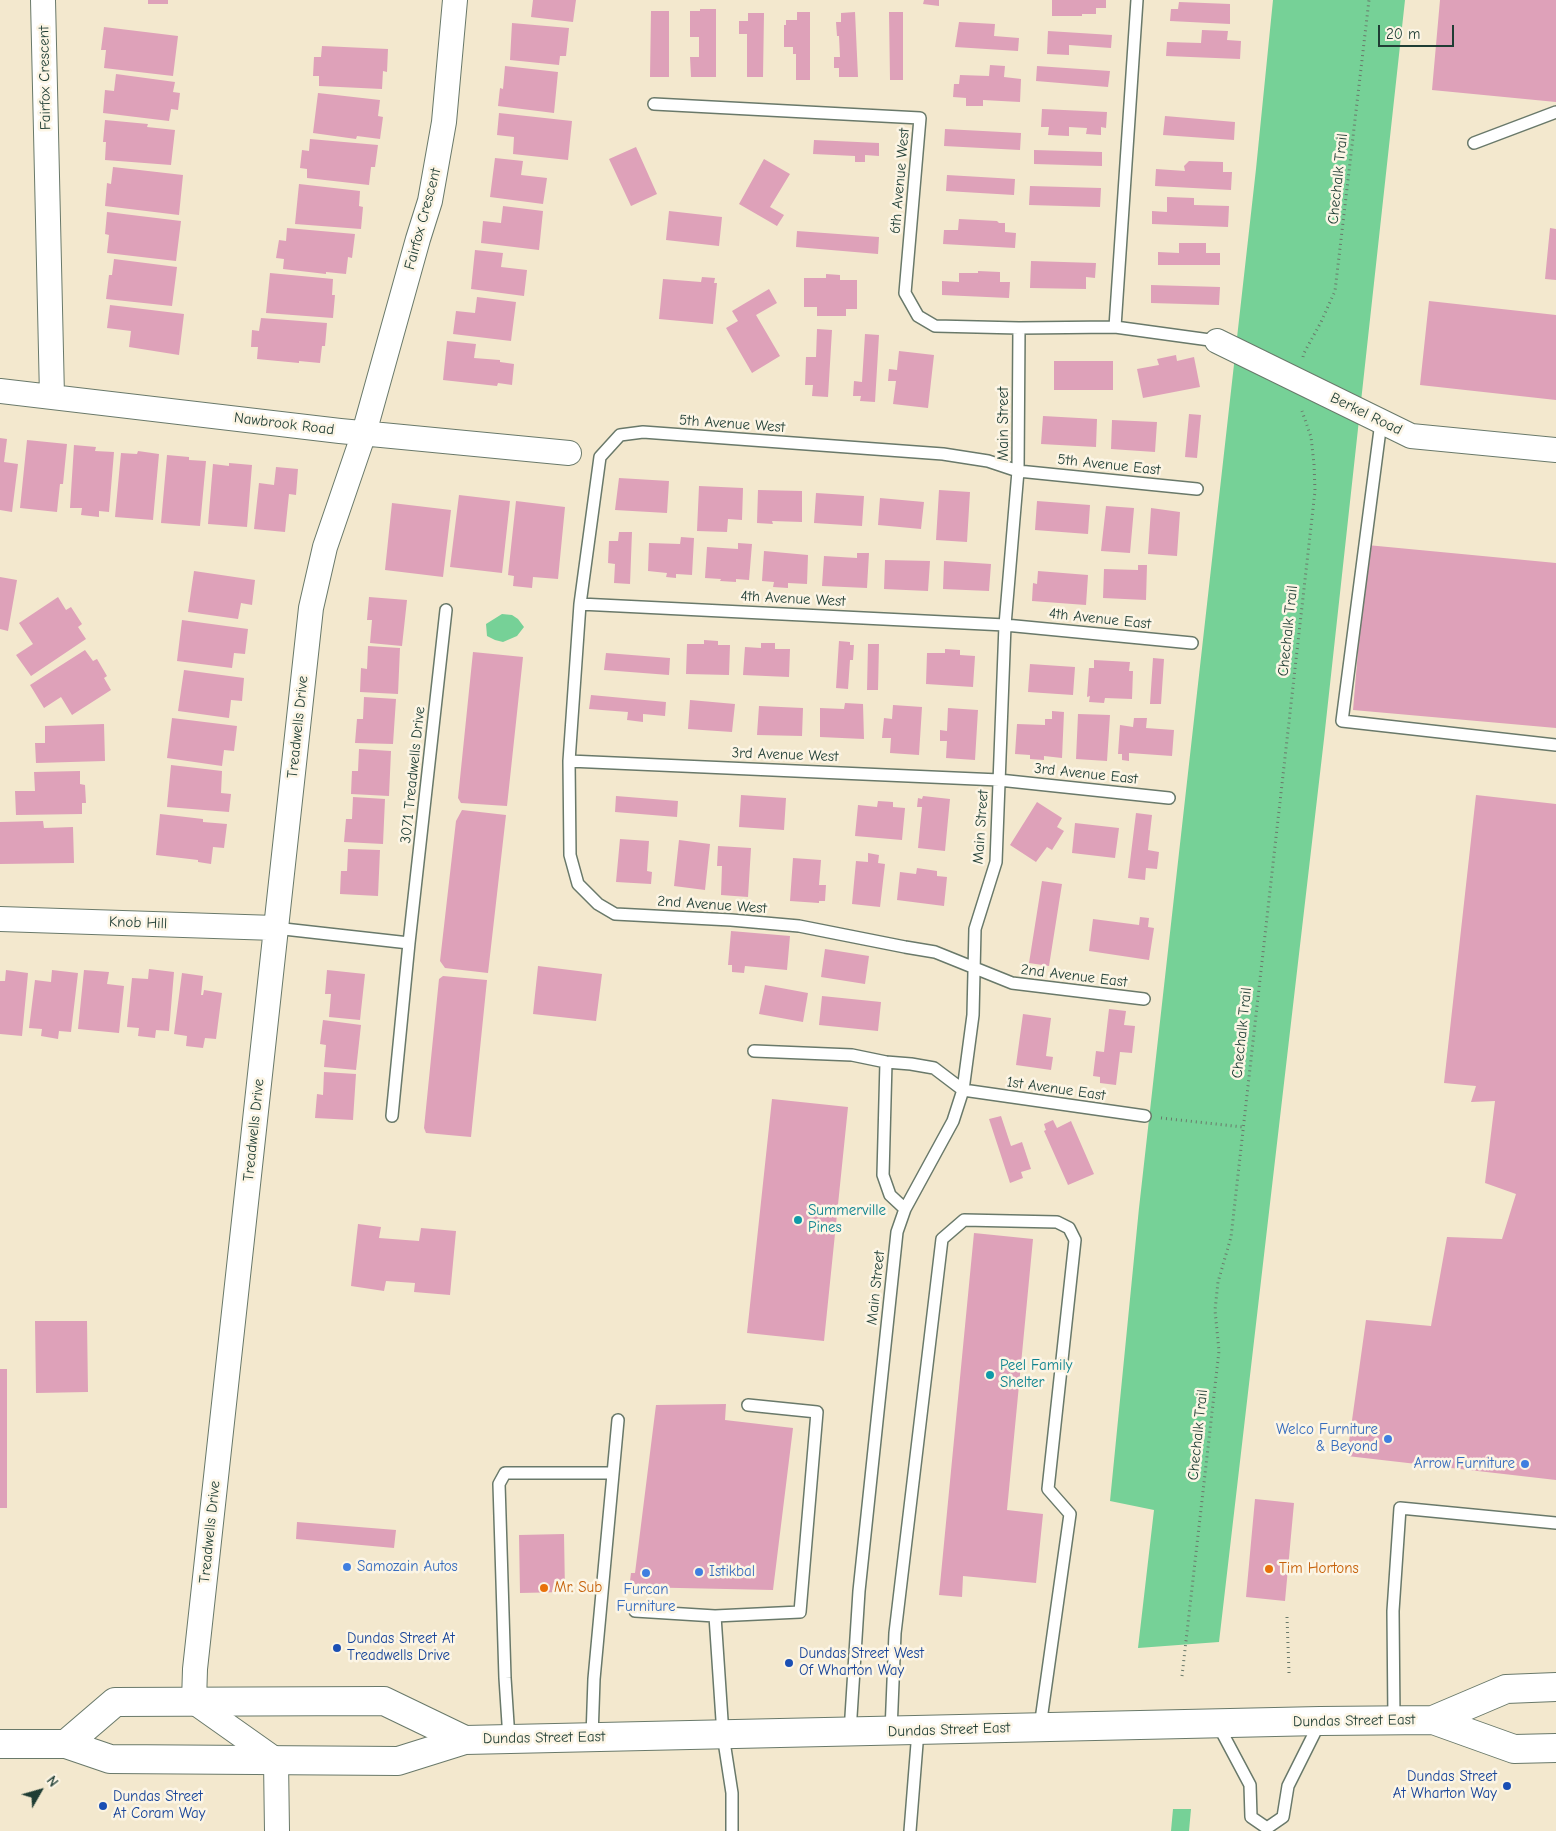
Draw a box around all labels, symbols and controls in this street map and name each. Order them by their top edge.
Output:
scale bar [1381,15,1457,47]
text: 20 m [1386,25,1420,43]
street label: Fairfox Crescent [35,26,55,130]
street label: 6th Avenue West [886,127,914,235]
street label: Chechalk Trail [1324,133,1352,225]
street label: Fairfox Crescent [401,166,445,272]
street label: Main Street [995,387,1013,461]
street label: Berkel Road [1327,389,1405,439]
street label: Nawbrook Road [233,409,335,439]
street label: 5th Avenue West [678,411,786,437]
street label: 5th Avenue East [1057,451,1161,479]
street label: Chechalk Trail [1274,585,1302,677]
street label: 4th Avenue West [740,587,846,611]
street label: 4th Avenue East [1048,605,1152,633]
street label: Treadwells Drive [284,675,312,779]
street label: 3071 Treadwells Drive [397,706,429,844]
street label: 3rd Avenue West [731,744,839,766]
street label: 3rd Avenue East [1033,760,1139,788]
street label: Main Street [969,789,993,865]
street label: 2nd Avenue West [657,892,767,918]
street label: Knob Hill [108,913,168,933]
street label: 2nd Avenue East [1020,961,1128,991]
street label: Chechalk Trail [1228,987,1256,1079]
street label: 1st Avenue East [1005,1073,1107,1105]
street label: Treadwells Drive [240,1078,268,1182]
place label: Summerville Pines [808,1202,886,1237]
marker: Summerville Pines [792,1214,804,1226]
street label: Main Street [863,1250,889,1326]
place label: Peel Family Shelter [1000,1357,1072,1392]
marker: Peel Family Shelter [984,1369,996,1381]
street label: Chechalk Trail [1184,1389,1212,1481]
place label: Welco Furniture & Beyond [1276,1421,1378,1456]
marker: Welco Furniture & Beyond [1382,1433,1394,1445]
place label: Arrow Furniture [1414,1455,1515,1473]
marker: Arrow Furniture [1519,1458,1531,1470]
street label: Treadwells Drive [196,1480,224,1584]
place label: Samozain Autos [357,1558,458,1576]
place label: Tim Hortons [1279,1560,1359,1578]
marker: Samozain Autos [341,1561,353,1573]
place label: Istikbal [709,1563,755,1581]
marker: Tim Hortons [1263,1563,1275,1575]
marker: Istikbal [693,1566,705,1578]
marker: Furcan Furniture [640,1567,652,1579]
place label: Mr. Sub [554,1579,602,1597]
place label: Furcan Furniture [616,1581,676,1616]
marker: Mr. Sub [538,1582,550,1594]
place label: Dundas Street At Treadwells Drive [347,1630,455,1665]
marker: Dundas Street At Treadwells Drive [331,1642,343,1654]
place label: Dundas Street West Of Wharton Way [799,1645,924,1680]
marker: Dundas Street West Of Wharton Way [783,1657,795,1669]
street label: Dundas Street East [1293,1711,1415,1731]
street label: Dundas Street East [888,1719,1010,1741]
street label: Dundas Street East [483,1728,605,1748]
north arrow [15,1766,65,1816]
place label: Dundas Street At Wharton Way [1393,1768,1497,1803]
text: N [43,1773,62,1790]
marker: Dundas Street At Wharton Way [1501,1780,1513,1792]
place label: Dundas Street At Coram Way [113,1788,205,1823]
marker: Dundas Street At Coram Way [97,1800,109,1812]

